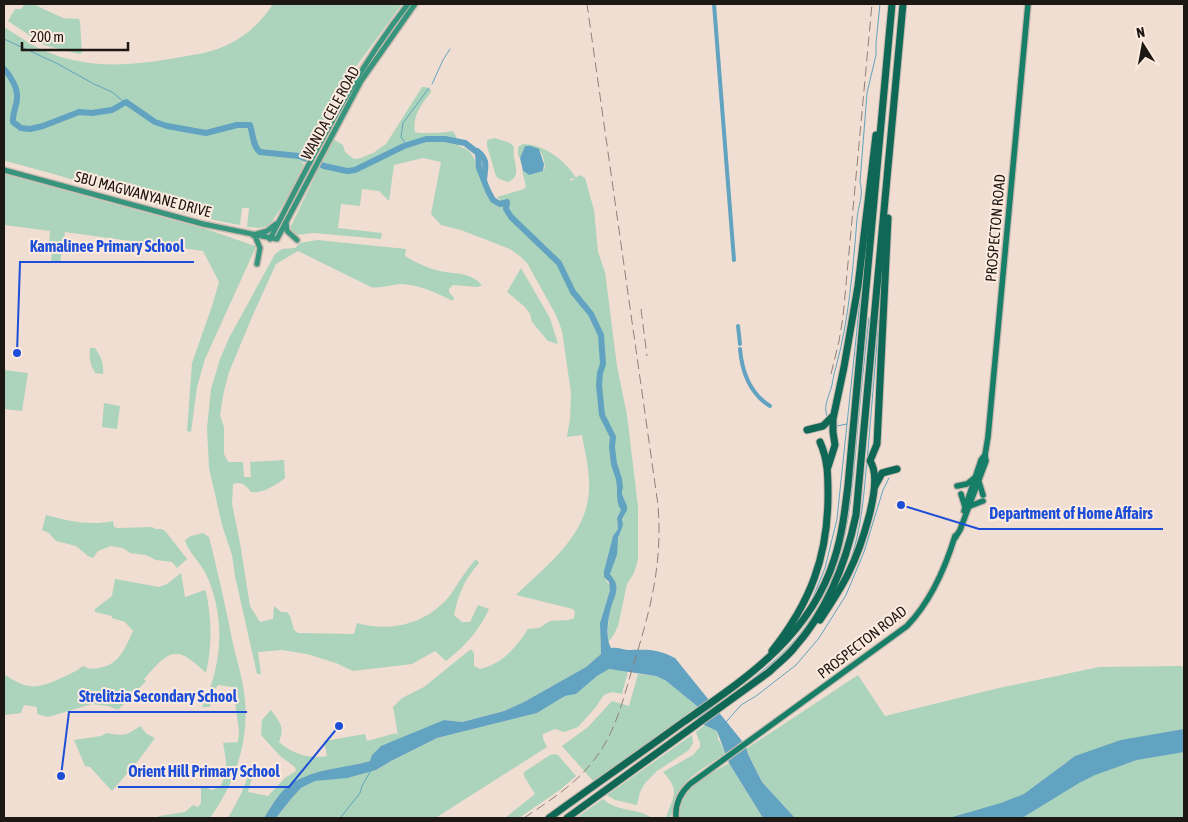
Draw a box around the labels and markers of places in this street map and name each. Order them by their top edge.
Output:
callout: Kamalinee Primary School [20,231,194,262]
callout: Department of Home Affairs [979,498,1163,529]
callout: Strelitzia Secondary School [69,681,247,712]
callout: Orient Hill Primary School [118,756,289,787]

